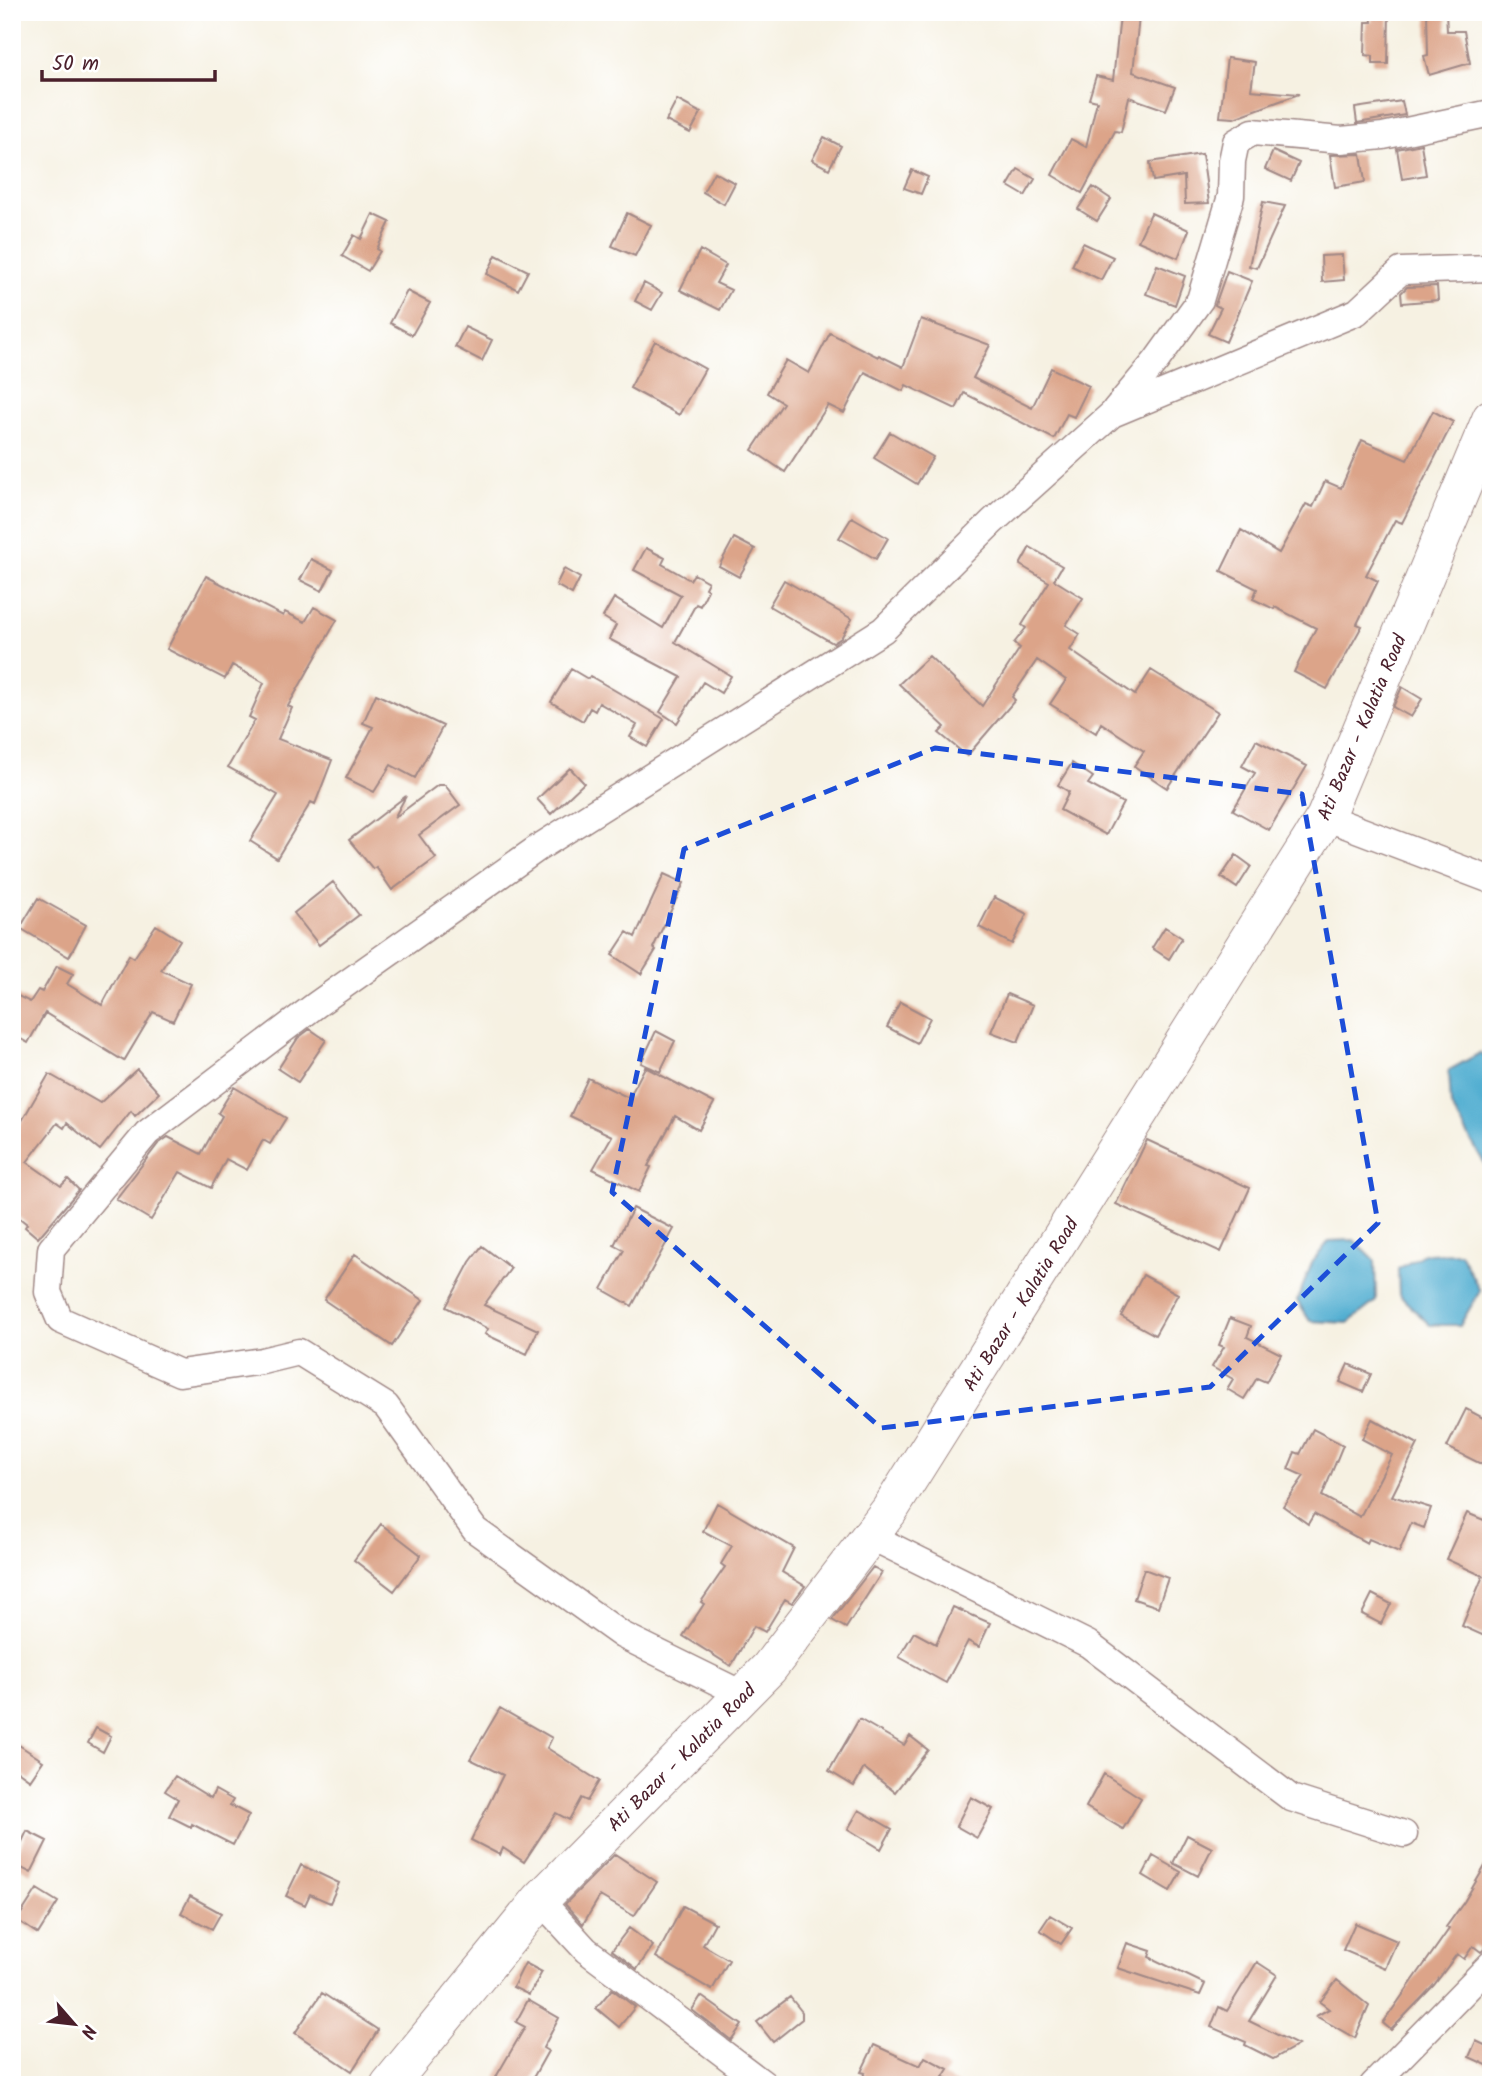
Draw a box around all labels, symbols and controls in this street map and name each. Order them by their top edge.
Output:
scale bar [42,38,215,82]
text: 50 m [52,48,99,81]
street label: Ati Bazar - Kalatia Road [1310,629,1416,826]
street label: Ati Bazar - Kalatia Road [956,1212,1088,1398]
street label: Ati Bazar - Kalatia Road [601,1677,764,1840]
north arrow [38,1988,108,2058]
text: N [71,2019,103,2043]

